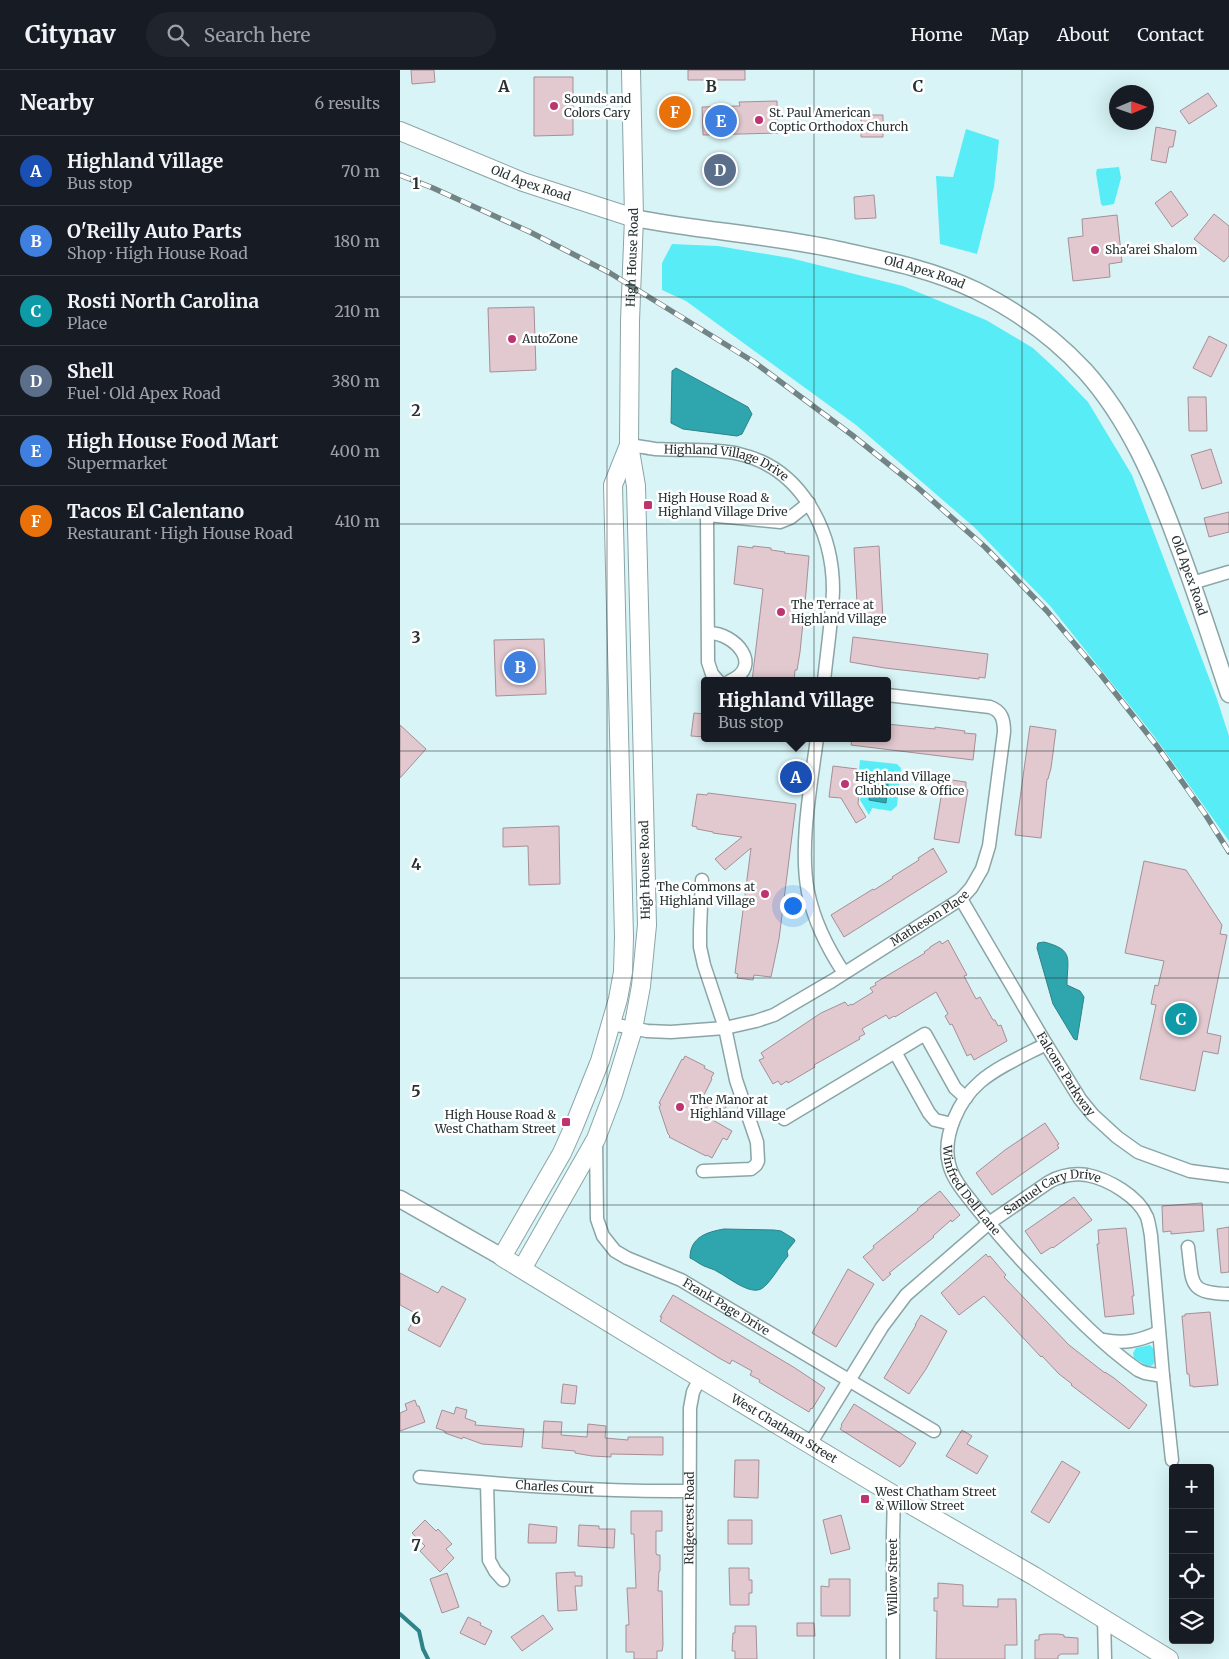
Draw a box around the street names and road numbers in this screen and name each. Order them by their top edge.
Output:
street label: Old Apex Road [489,162,573,204]
street label: High House Road [623,208,641,307]
street label: Old Apex Road [883,252,967,292]
street label: Highland Village Drive [664,442,792,484]
street label: Old Apex Road [1168,533,1210,617]
street label: High House Road [636,820,653,920]
street label: Matheson Place [887,887,972,949]
street label: Falcone Parkway [1034,1029,1099,1119]
street label: Winfred Dell Lane [940,1144,1004,1238]
street label: Samuel Cary Drive [1000,1166,1103,1218]
street label: Frank Page Drive [680,1275,773,1338]
street label: West Chatham Street [728,1390,840,1466]
street label: Ridgecrest Road [681,1471,697,1565]
street label: Charles Court [515,1477,594,1496]
street label: Willow Street [885,1538,900,1617]

